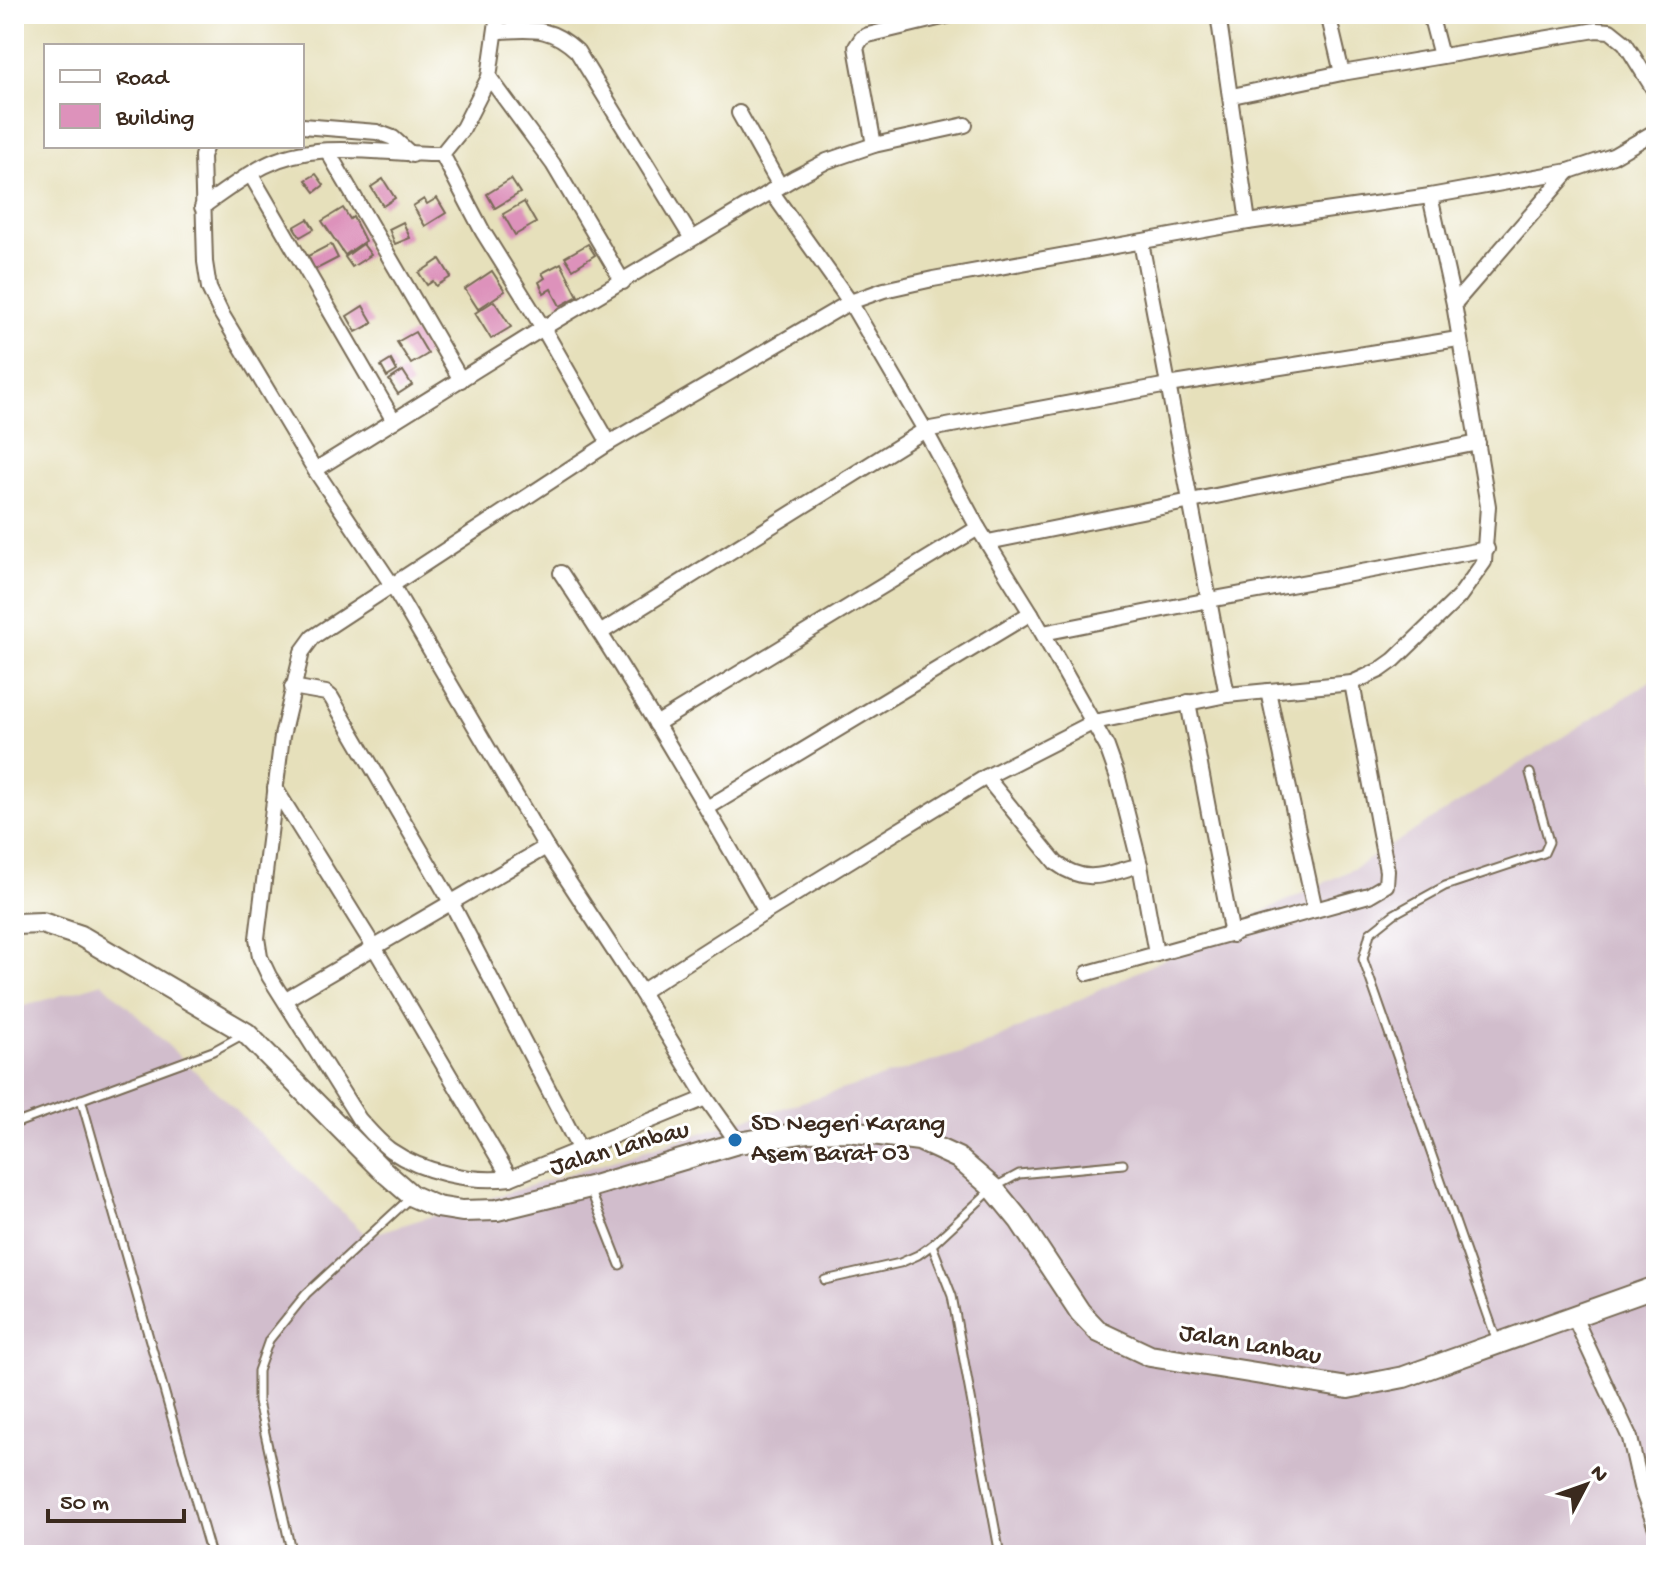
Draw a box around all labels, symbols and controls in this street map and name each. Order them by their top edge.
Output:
legend [44,44,304,148]
text: Road [116,65,170,94]
text: Building [115,105,194,134]
place label: SD Negeri Karang Asem Barat 03 [751,1110,945,1171]
street label: Jalan Lanbau [547,1115,693,1185]
marker: SD Negeri Karang Asem Barat 03 [726,1131,744,1149]
street label: Jalan Lanbau [1177,1318,1323,1374]
north arrow [1546,1445,1626,1525]
text: N [1584,1461,1613,1488]
scale bar [48,1473,184,1523]
text: 50 m [60,1490,109,1519]

